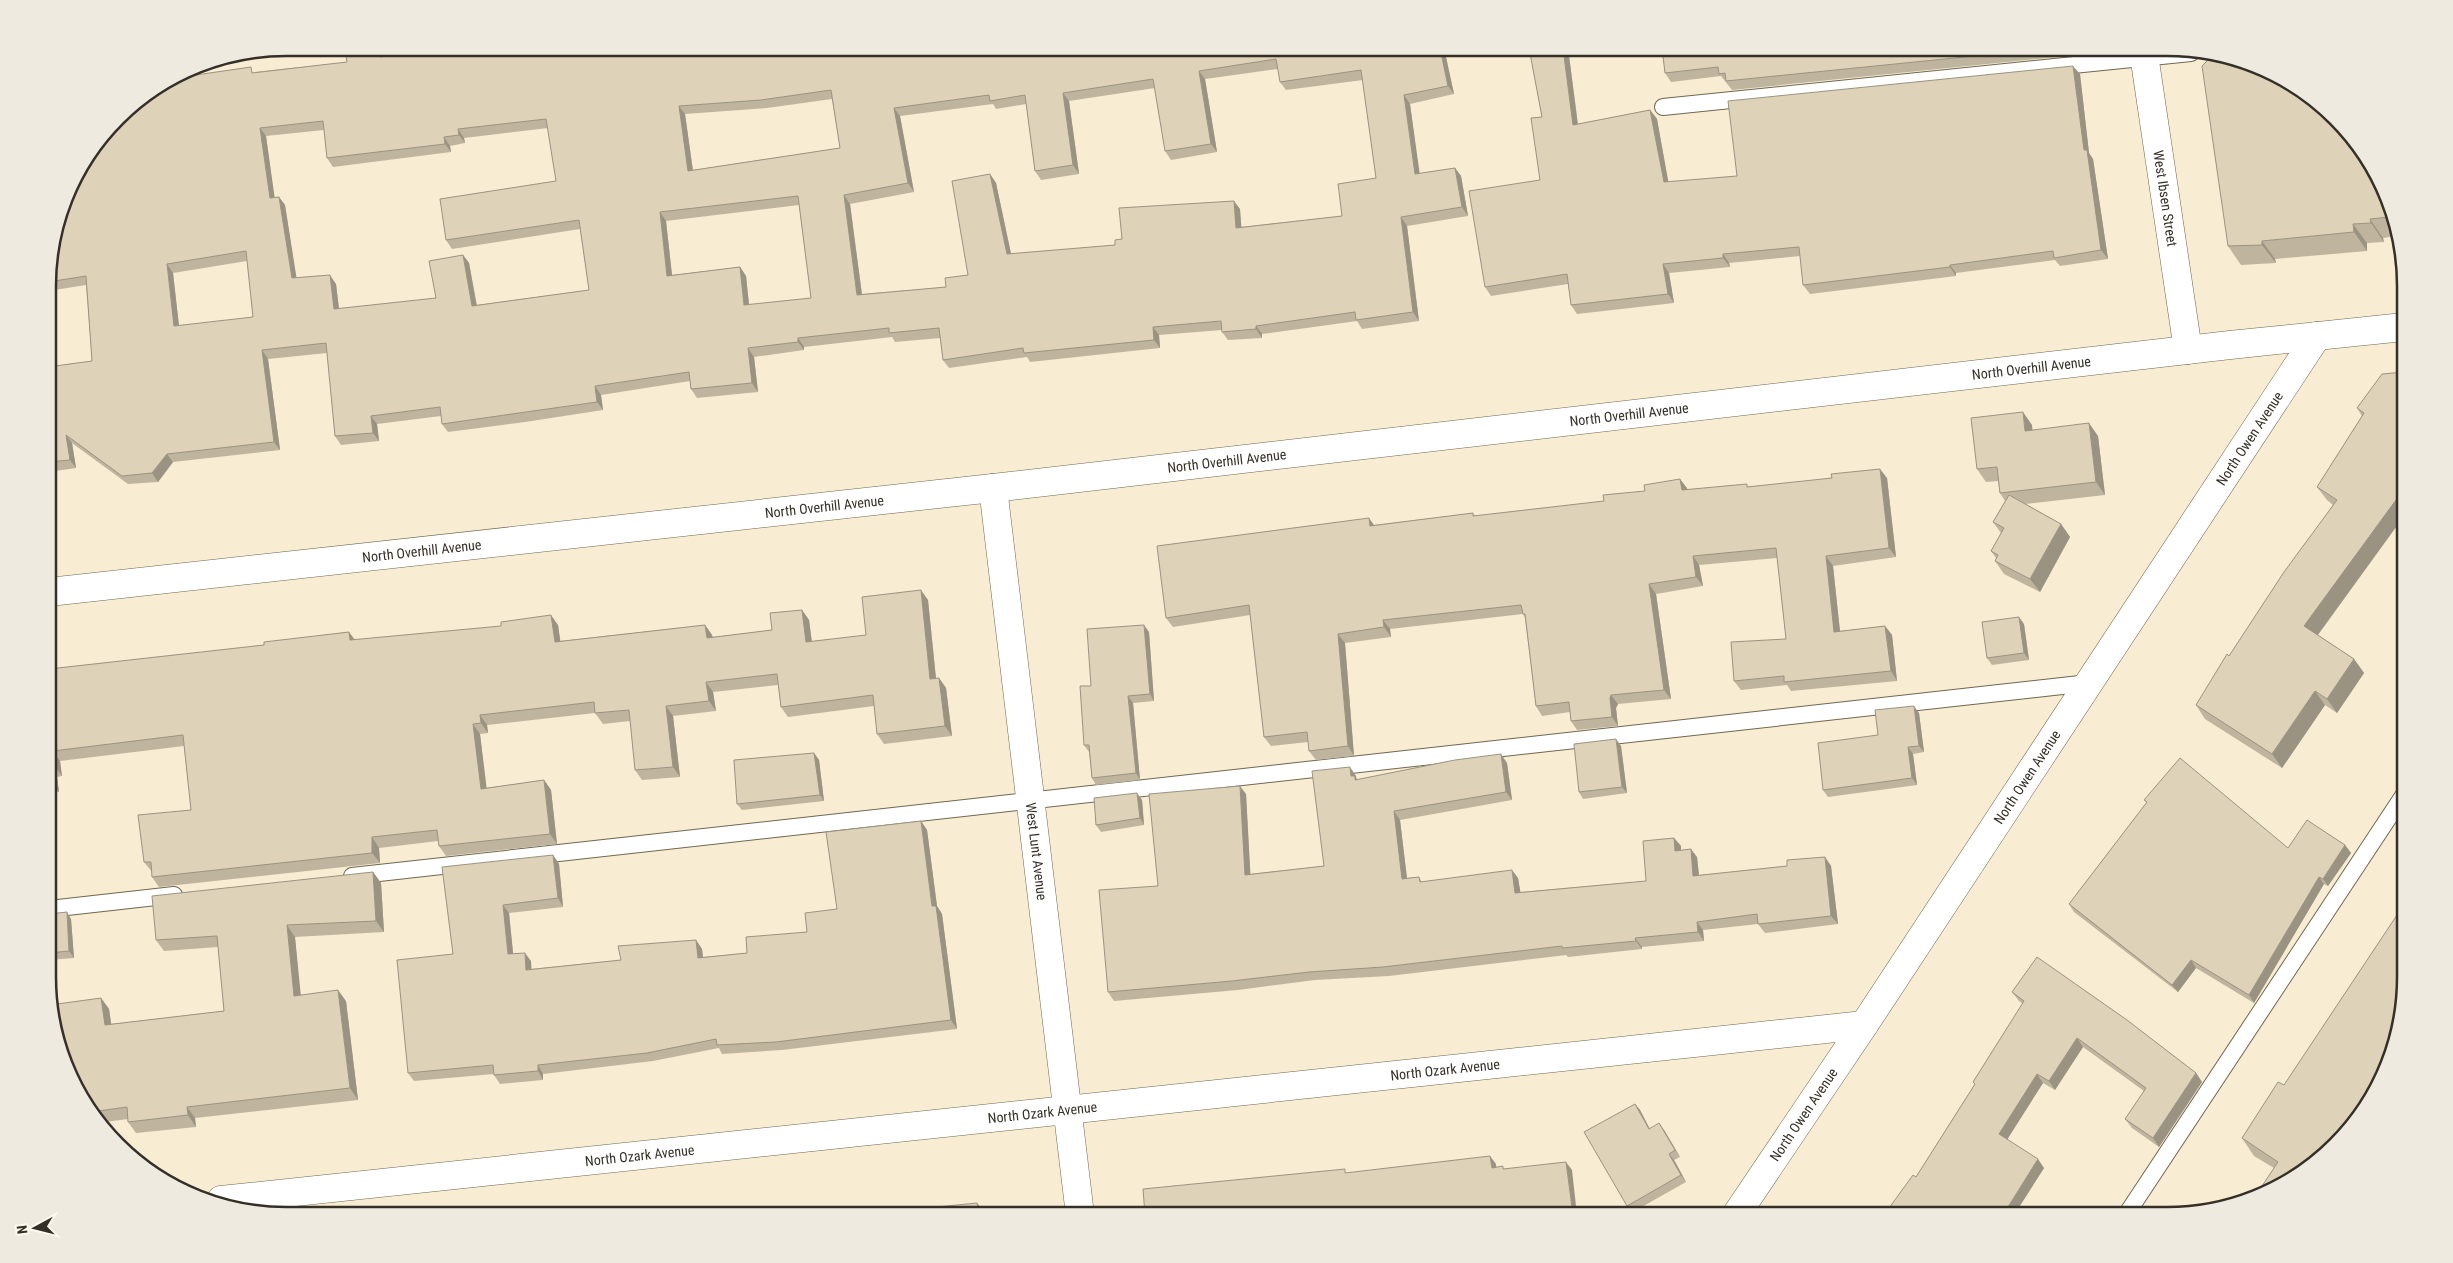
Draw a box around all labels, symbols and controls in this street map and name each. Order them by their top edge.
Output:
street label: West Ibsen Street [2150,149,2180,247]
street label: North Overhill Avenue [1971,353,2092,383]
street label: North Owen Avenue [2213,388,2286,488]
street label: North Overhill Avenue [1569,400,1690,429]
street label: North Overhill Avenue [1166,446,1287,476]
street label: North Overhill Avenue [764,492,885,521]
street label: North Overhill Avenue [361,536,482,565]
street label: North Owen Avenue [1991,727,2064,827]
street label: West Lunt Avenue [1023,802,1050,902]
street label: North Ozark Avenue [1390,1056,1501,1083]
street label: North Owen Avenue [1767,1065,1841,1164]
street label: North Ozark Avenue [987,1099,1098,1126]
street label: North Ozark Avenue [584,1142,696,1169]
north arrow [10,1203,60,1253]
text: N [14,1224,31,1235]

